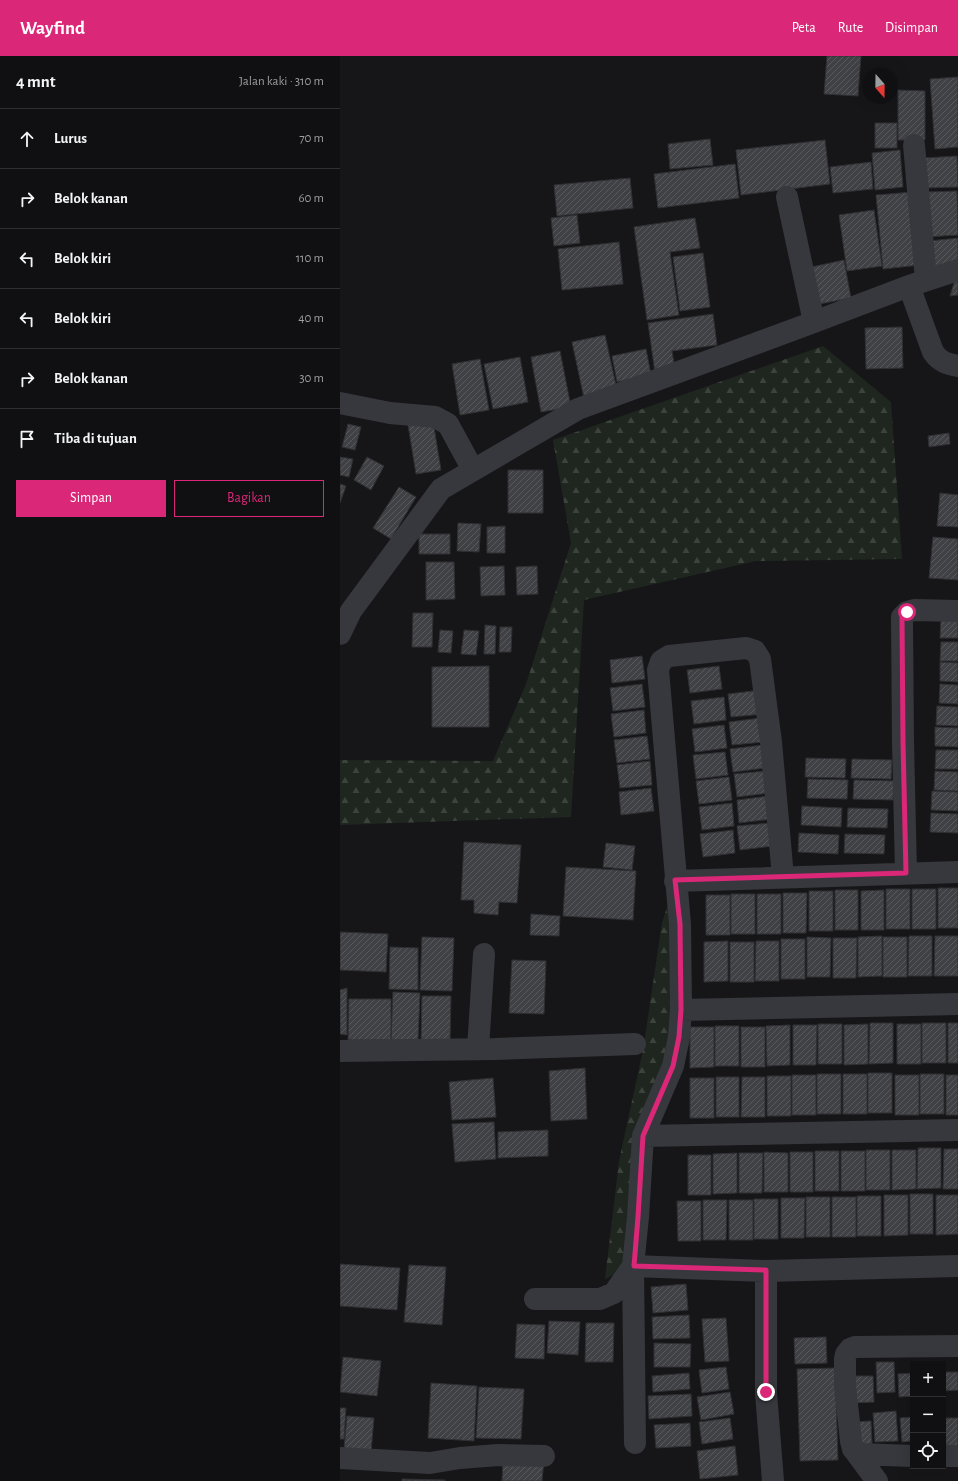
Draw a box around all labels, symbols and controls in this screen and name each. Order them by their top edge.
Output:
text: Wayfind [20,19,85,38]
text: Peta [792,21,816,35]
text: Rute [838,21,863,35]
text: Disimpan [885,21,938,35]
north arrow [862,68,898,104]
text: 4 mnt [16,73,55,90]
text: Jalan kaki · 310 m [239,75,324,88]
icon: ahead [16,128,38,150]
text: Lurus [54,131,87,146]
text: 70 m [299,132,324,145]
icon: right [16,188,38,210]
text: Belok kanan [54,191,128,206]
text: 60 m [298,192,324,205]
icon: left [16,248,38,270]
text: Belok kiri [54,251,111,266]
text: 110 m [296,252,324,265]
icon: left [16,308,38,330]
text: Belok kiri [54,311,111,326]
text: 40 m [298,312,324,325]
icon: right [16,368,38,390]
text: Belok kanan [54,371,128,386]
text: 30 m [299,372,324,385]
icon: arrive [16,428,38,450]
text: Tiba di tujuan [54,431,137,446]
button: Simpan [16,480,166,517]
button: Bagikan [174,480,324,517]
route start [898,603,916,621]
map controls [910,1361,946,1469]
button: + [910,1361,946,1397]
route end [757,1383,775,1401]
button: − [910,1397,946,1433]
button: locate [910,1433,946,1469]

